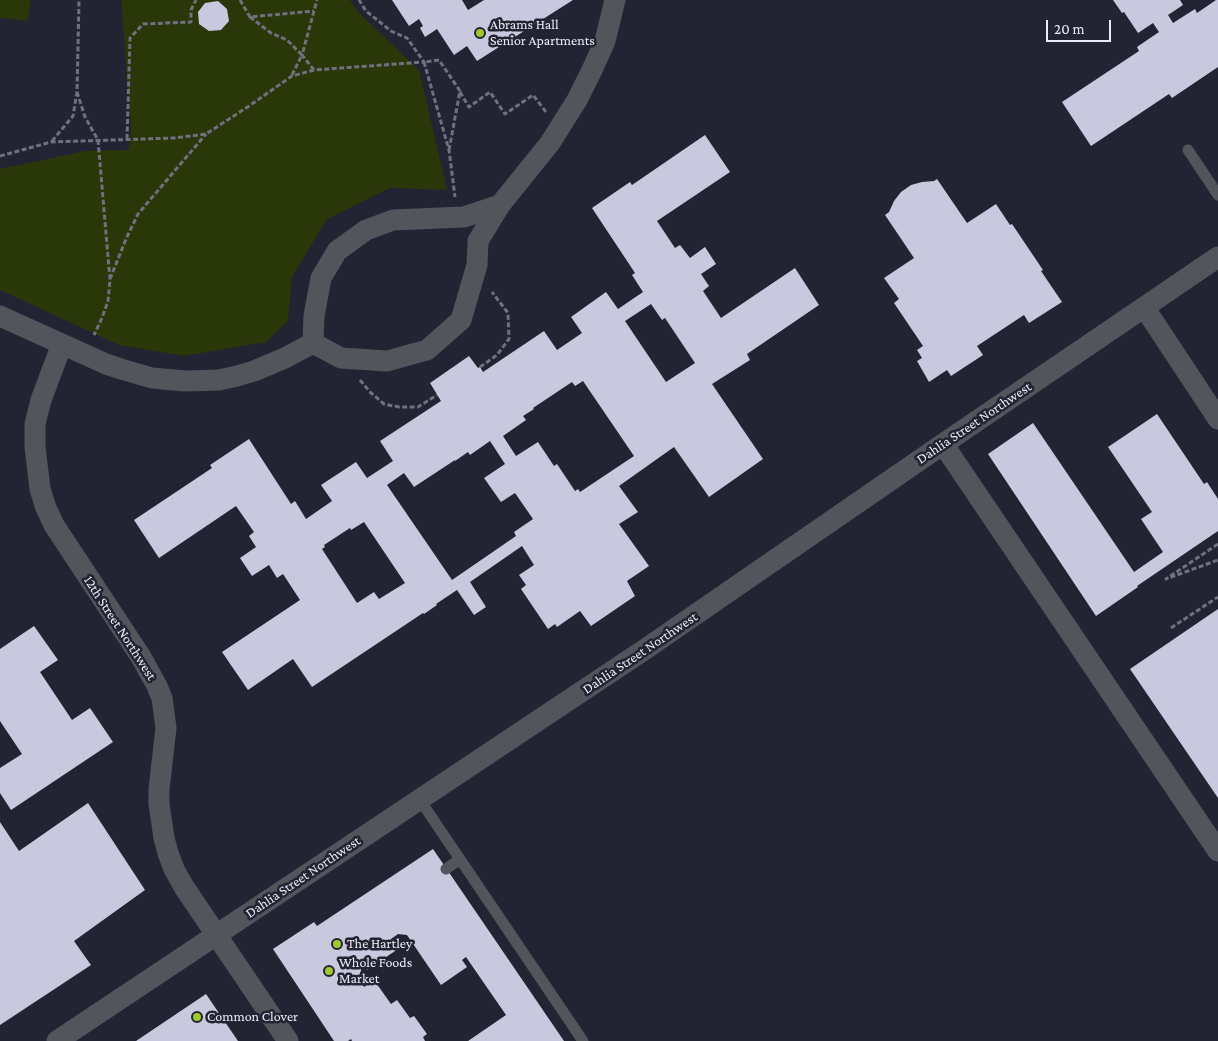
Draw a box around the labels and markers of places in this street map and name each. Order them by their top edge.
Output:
place label: Abrams Hall Senior Apartments [490,17,595,49]
marker: Abrams Hall Senior Apartments [474,27,486,39]
place label: The Hartley [347,936,412,952]
marker: The Hartley [331,938,343,950]
place label: Whole Foods Market [339,955,412,988]
marker: Whole Foods Market [323,965,335,977]
place label: Common Clover [207,1009,298,1025]
marker: Common Clover [191,1011,203,1023]

